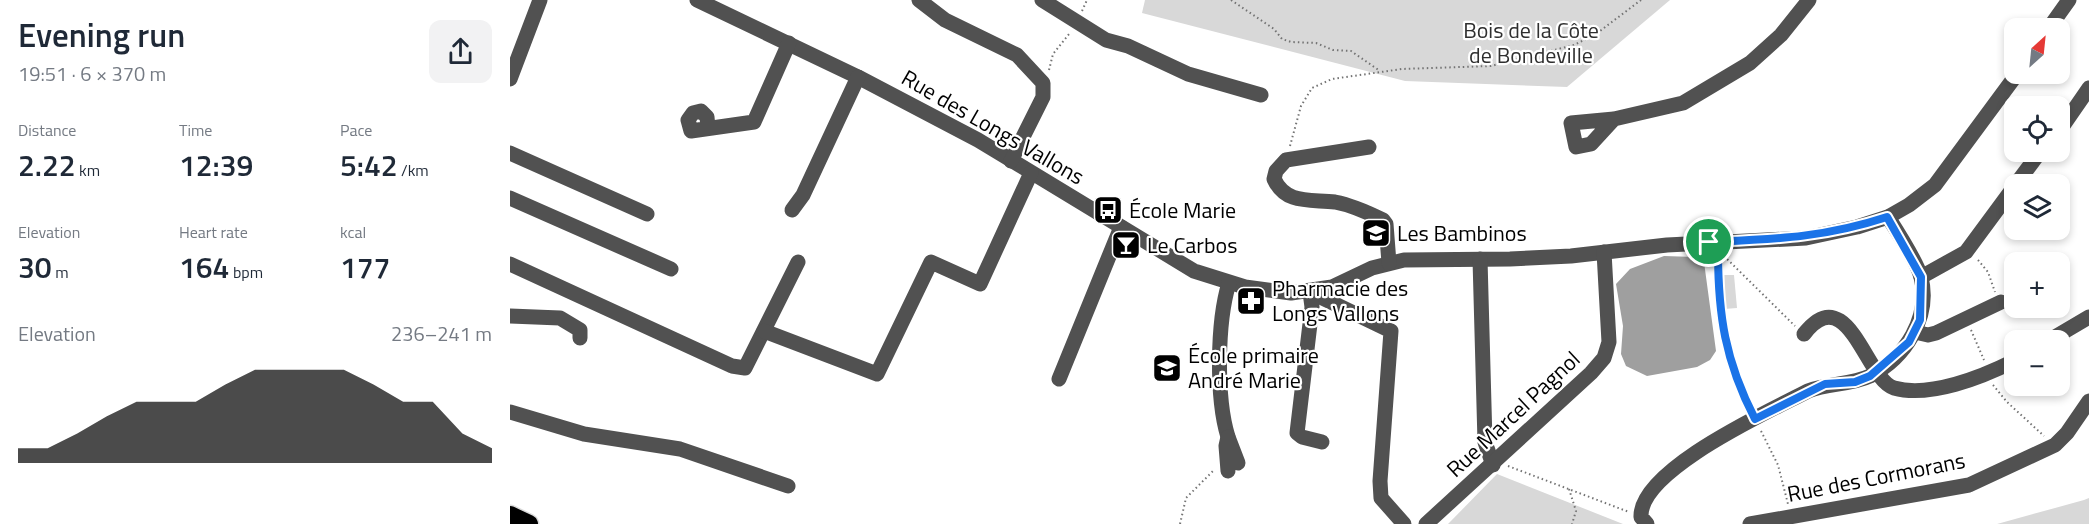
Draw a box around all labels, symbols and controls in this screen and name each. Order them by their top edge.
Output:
text: Evening run [18,10,185,60]
park label: Bois de la Côte de Bondeville [1463,13,1599,72]
north arrow [2004,18,2070,84]
map controls [2004,18,2070,396]
button: share [429,20,492,83]
text: 19:51 · 6 × 370 m [18,58,166,89]
street label: Rue des Longs Vallons [895,61,1091,193]
button: locate [2004,96,2070,162]
text: Distance [18,118,76,142]
text: Time [179,118,212,142]
text: Pace [340,118,372,142]
text: 2.22 [18,142,76,188]
text: 12:39 [179,142,253,188]
text: 5:42 [340,142,398,188]
text: km [76,158,100,182]
text: /km [398,158,429,182]
button: layers [2004,174,2070,240]
place label: École Marie [1129,193,1236,227]
bus stop icon: École Marie [1092,194,1124,226]
place label: Les Bambinos [1397,216,1527,250]
pin [1683,216,1734,267]
school or university icon: Les Bambinos [1360,217,1392,249]
text: Elevation [18,220,80,244]
text: Heart rate [179,220,248,244]
text: kcal [340,220,366,244]
icon: arrive [1692,225,1725,258]
place label: Le Carbos [1147,228,1237,262]
bar icon: Le Carbos [1110,229,1142,261]
text: 30 [18,244,52,290]
text: 164 [179,244,229,290]
text: 177 [340,244,390,290]
button: + [2004,252,2070,318]
text: m [52,260,69,284]
text: bpm [229,260,263,284]
place label: Pharmacie des Longs Vallons [1272,271,1408,330]
pharmacy icon: Pharmacie des Longs Vallons [1235,285,1267,317]
text: Elevation [18,318,96,349]
text: 236–241 m [391,318,492,349]
button: − [2004,330,2070,396]
place label: École primaire André Marie [1188,338,1319,397]
street label: Rue Marcel Pagnol [1438,343,1588,485]
school or university icon: École primaire André Marie [1151,352,1183,384]
street label: Rue des Cormorans [1784,443,1968,511]

